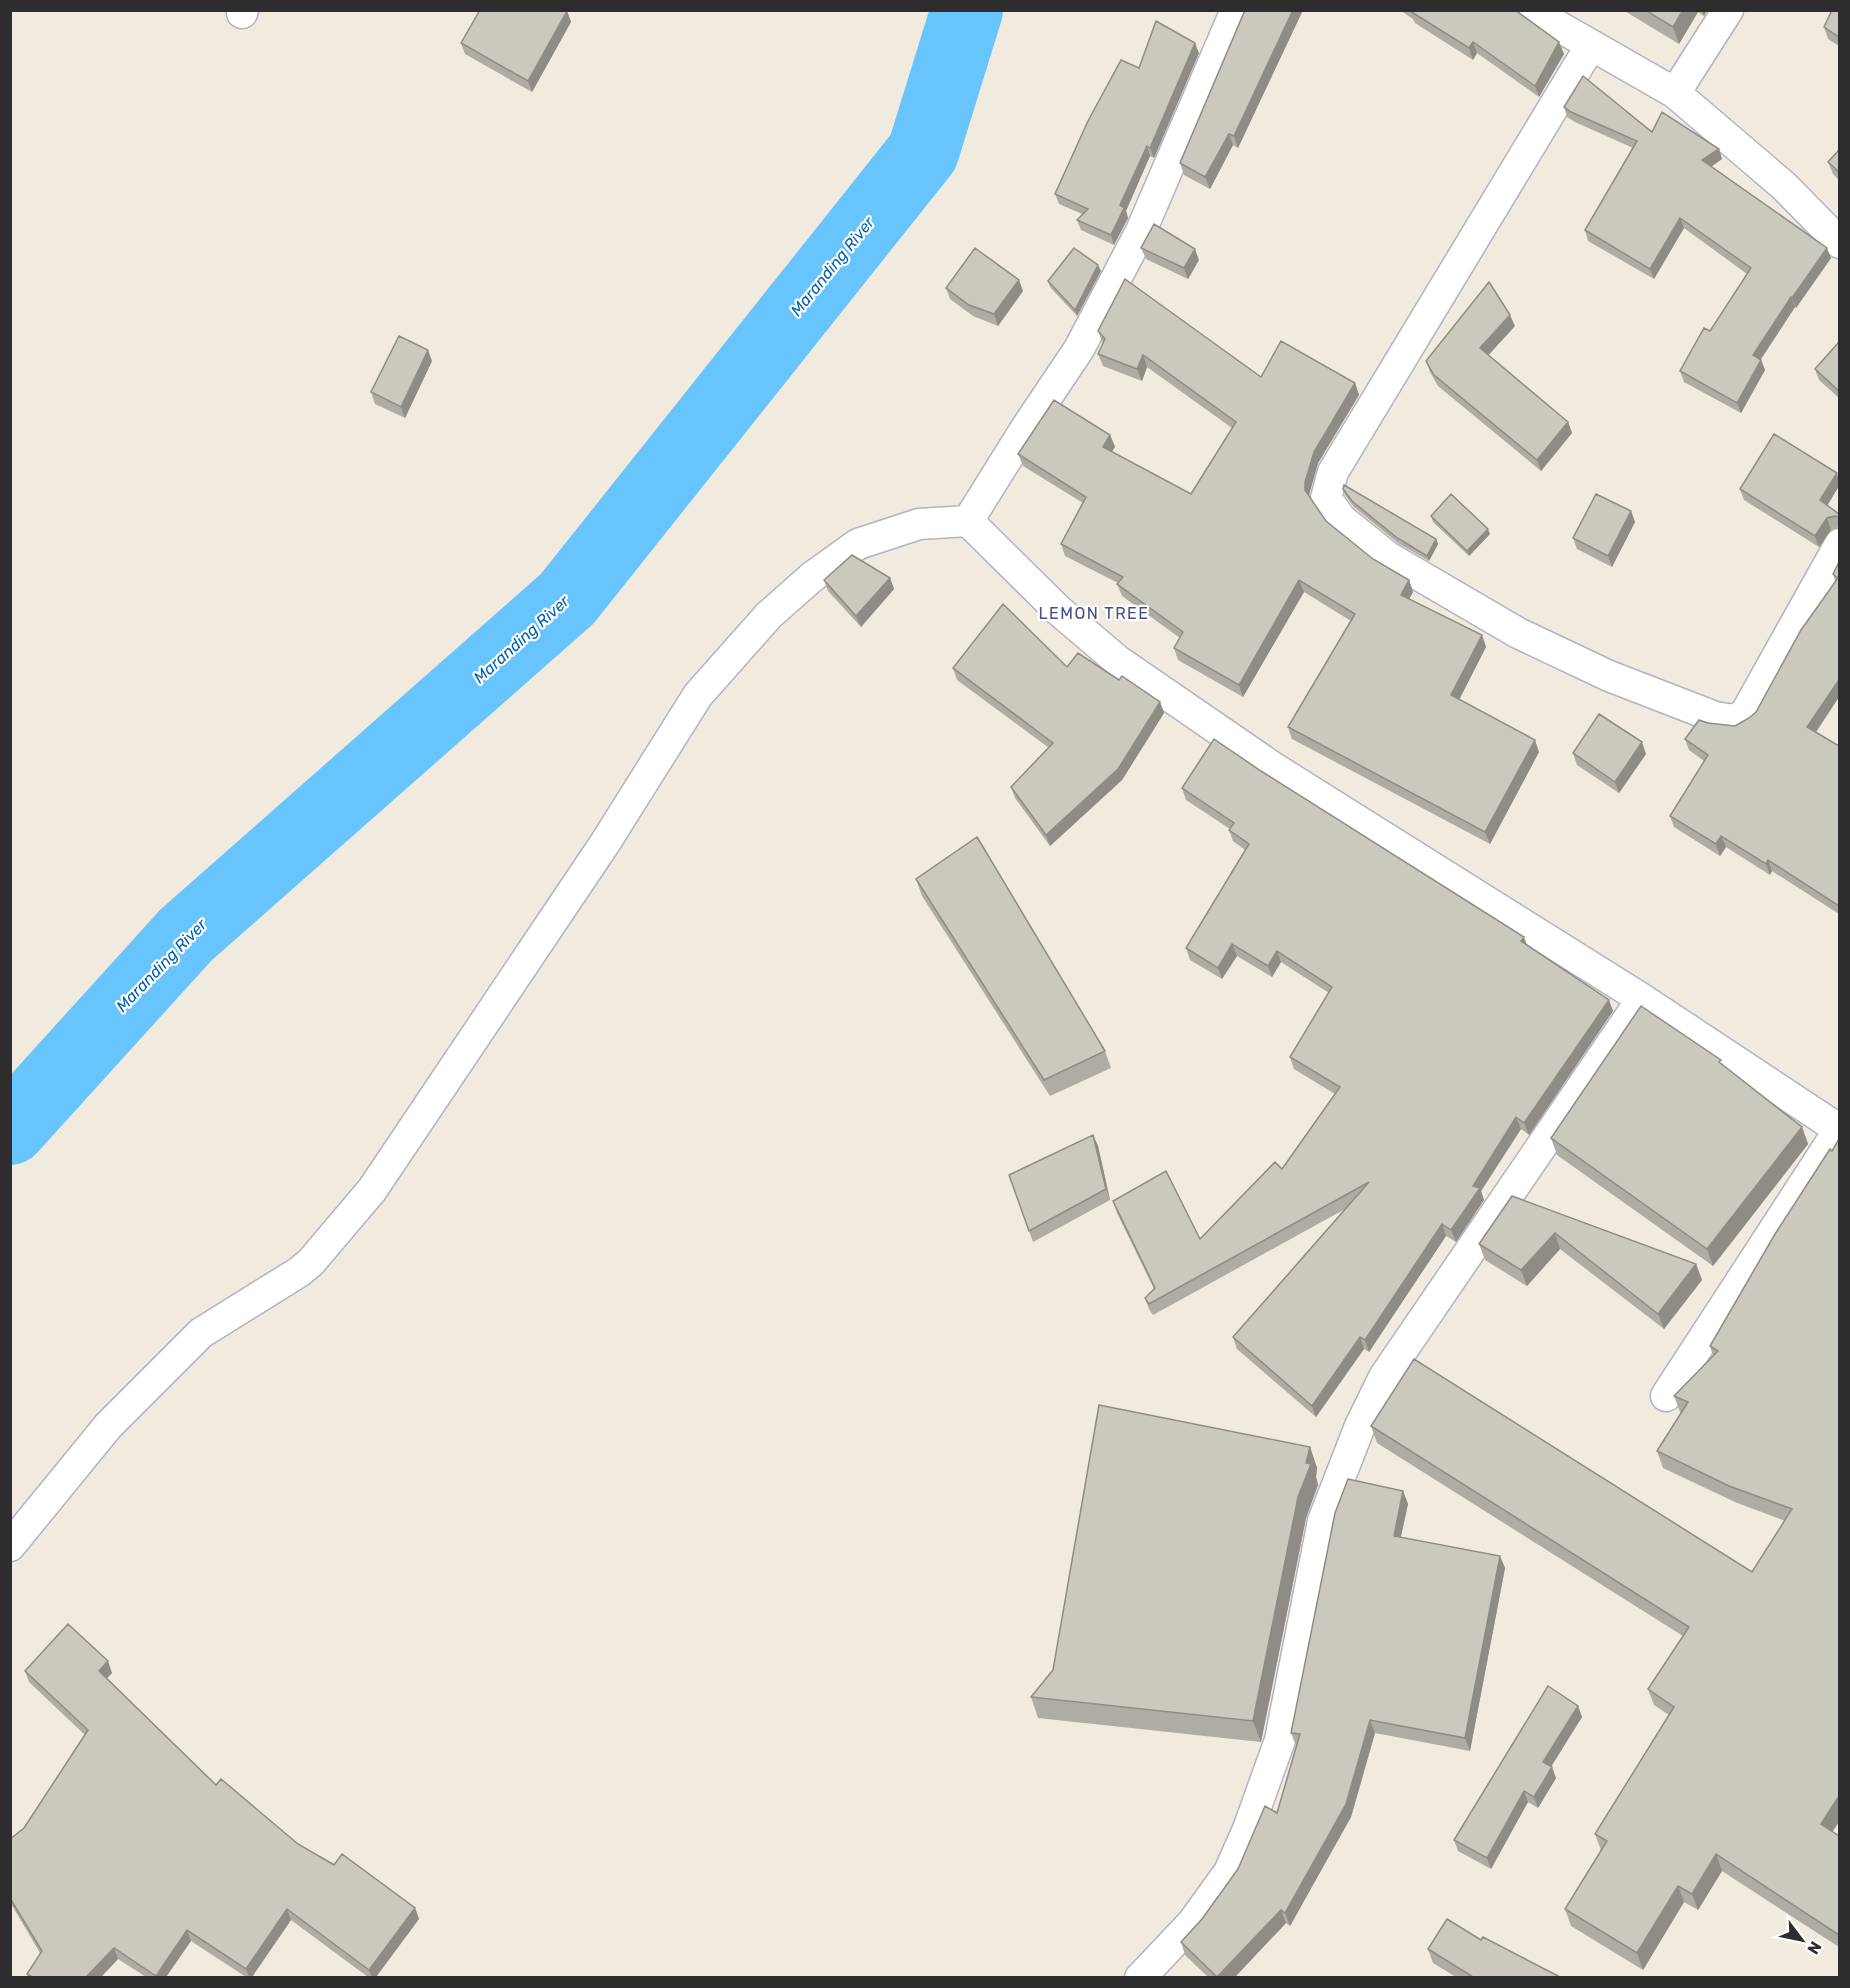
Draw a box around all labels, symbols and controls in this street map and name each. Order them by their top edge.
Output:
water label: Maranding River [787,212,879,320]
water label: Maranding River [470,591,574,687]
district label: LEMON TREE [1038,604,1150,623]
water label: Maranding River [112,914,211,1016]
north arrow [1772,1910,1832,1970]
text: N [1803,1938,1825,1958]

